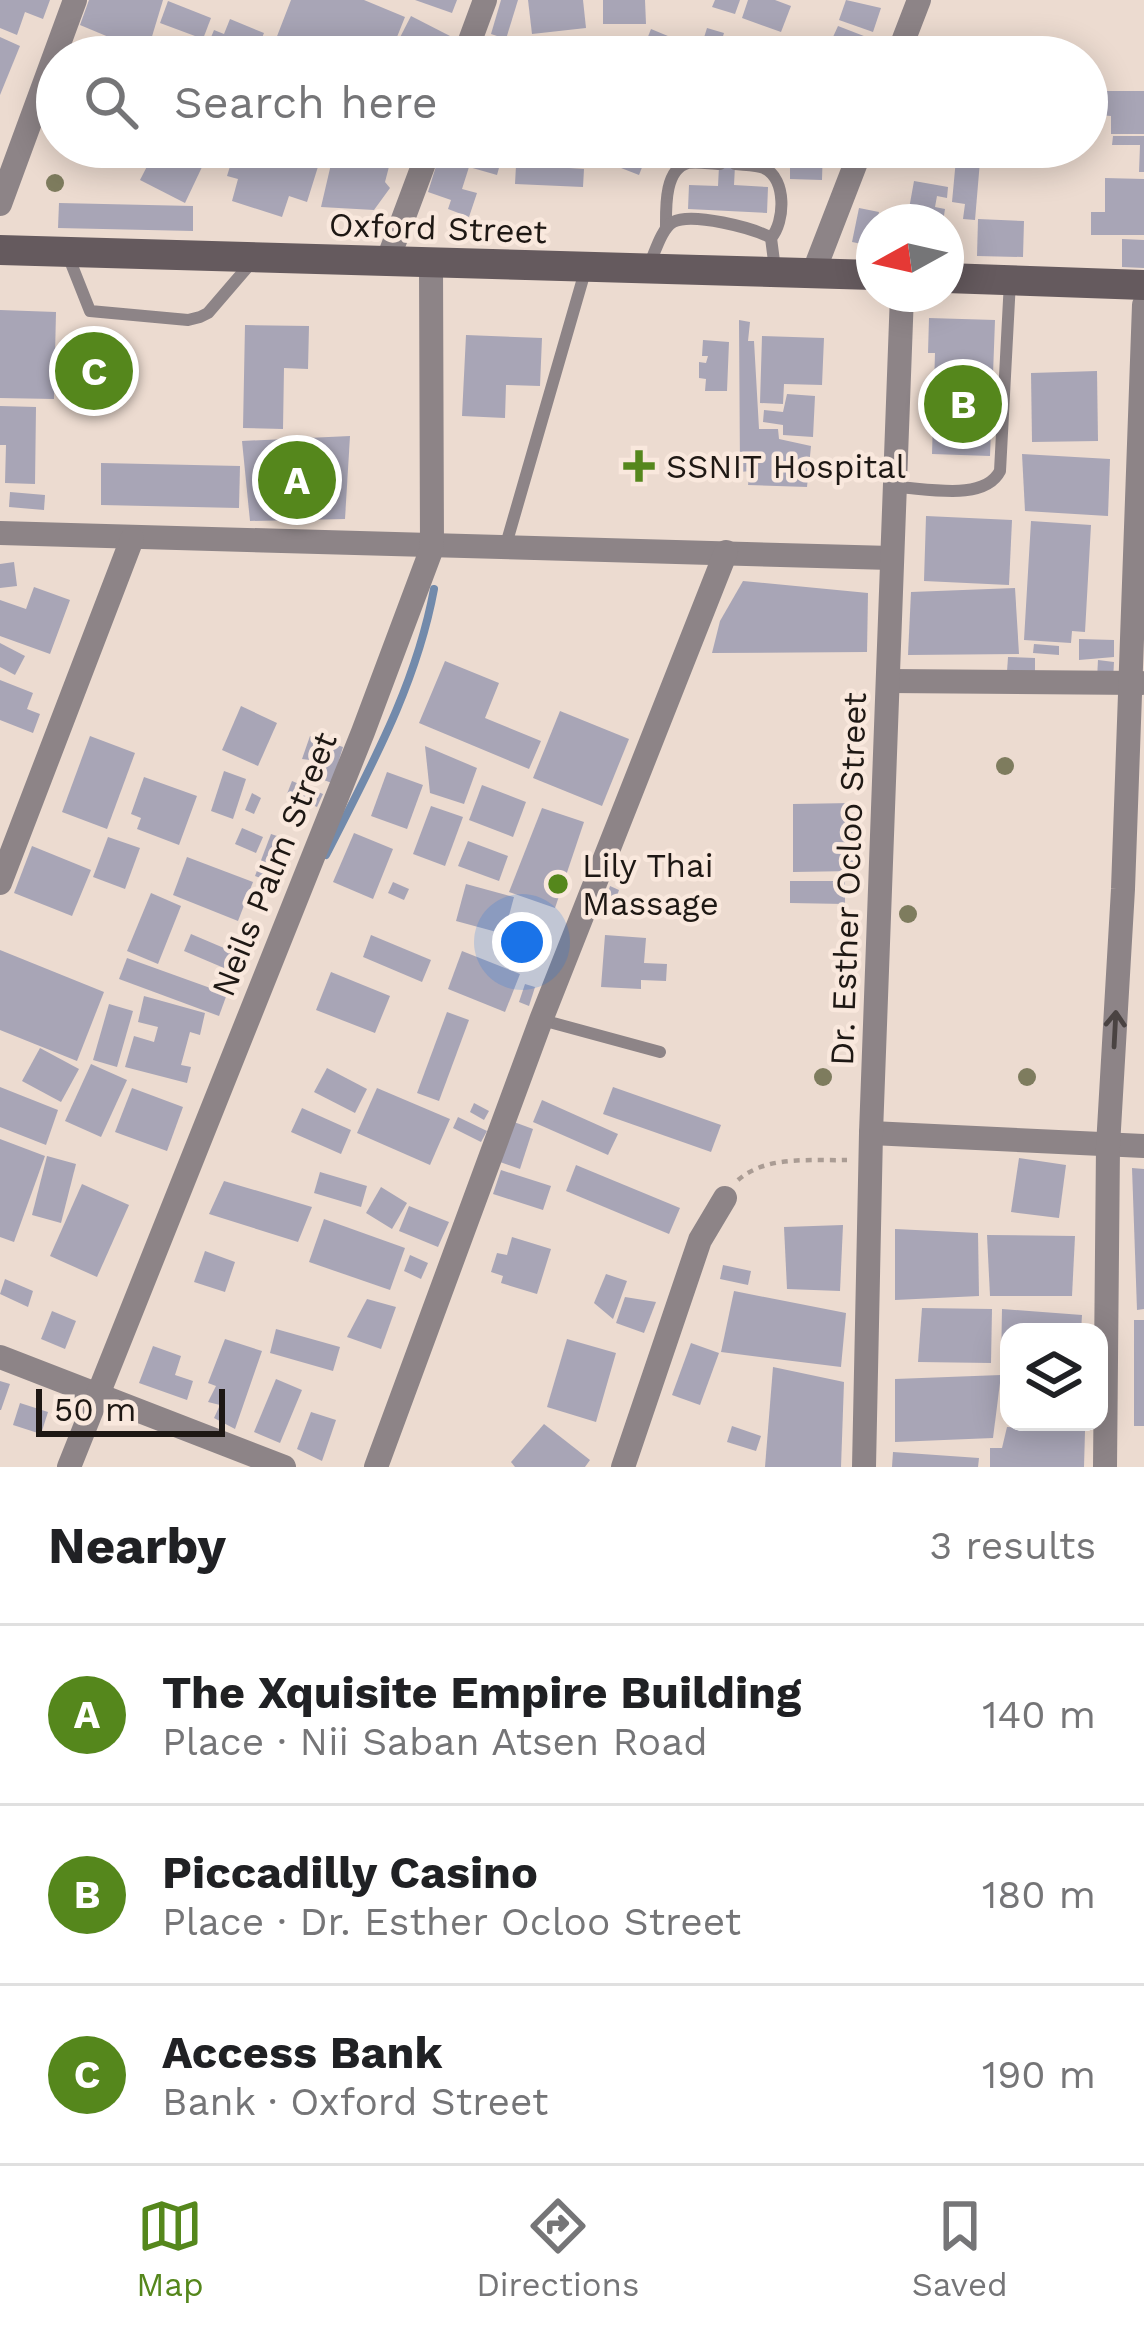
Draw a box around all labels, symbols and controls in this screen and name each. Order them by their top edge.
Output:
search box [36,36,1108,168]
icon: search [78,69,144,135]
text: Search here [174,76,438,129]
north arrow [856,204,964,312]
street label: Oxford Street [328,205,548,251]
pin: C [55,326,133,416]
pin: B [924,359,1002,449]
pin: A [258,435,336,525]
place label: SSNIT Hospital [666,447,906,486]
marker: SSNIT Hospital [623,450,655,482]
street label: Dr. Esther Ocloo Street [822,691,874,1066]
street label: Neils Palm Street [203,726,345,1002]
place label: Lily Thai Massage [582,846,719,923]
marker: Lily Thai Massage [545,871,571,897]
your location [492,912,552,972]
one-way arrow [1103,1010,1126,1049]
map controls [1000,1323,1108,1431]
button: layers [1000,1323,1108,1431]
scale bar [36,1383,225,1436]
text: 50 m [54,1390,136,1429]
text: Nearby [48,1516,226,1575]
text: 3 results [930,1523,1096,1568]
text: The Xquisite Empire Building [162,1666,801,1719]
text: A [74,1692,100,1737]
text: 140 m [982,1692,1096,1737]
text: Place · Nii Saban Atsen Road [162,1719,708,1764]
text: Piccadilly Casino [162,1846,538,1899]
text: B [74,1872,100,1917]
text: 180 m [982,1872,1096,1917]
text: Place · Dr. Esther Ocloo Street [162,1899,741,1944]
text: Access Bank [162,2026,442,2079]
text: C [74,2052,100,2097]
text: 190 m [982,2052,1096,2097]
text: Bank · Oxford Street [162,2079,548,2124]
tab: Map [136,2193,204,2304]
tab: Directions [476,2193,639,2304]
tab: Saved [912,2193,1008,2304]

